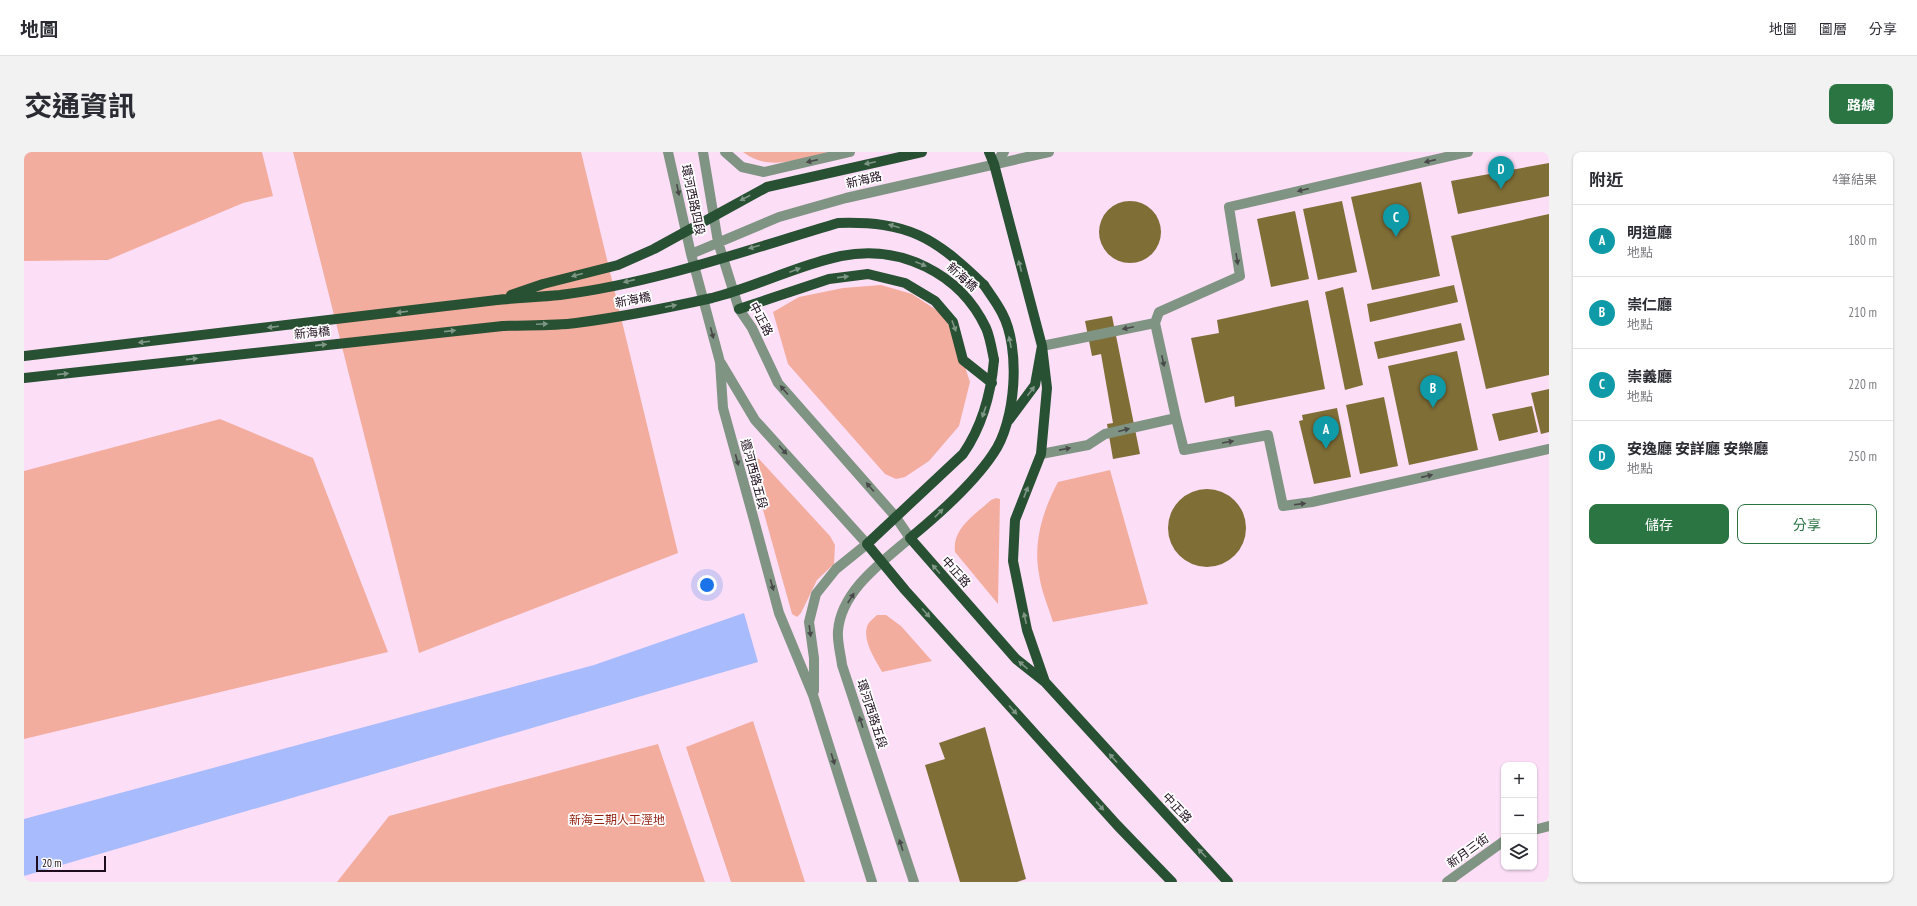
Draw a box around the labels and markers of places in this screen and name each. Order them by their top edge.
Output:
pin: D [1488,156,1514,189]
pin: C [1383,204,1409,237]
pin: B [1420,375,1446,408]
pin: A [1313,416,1339,449]

